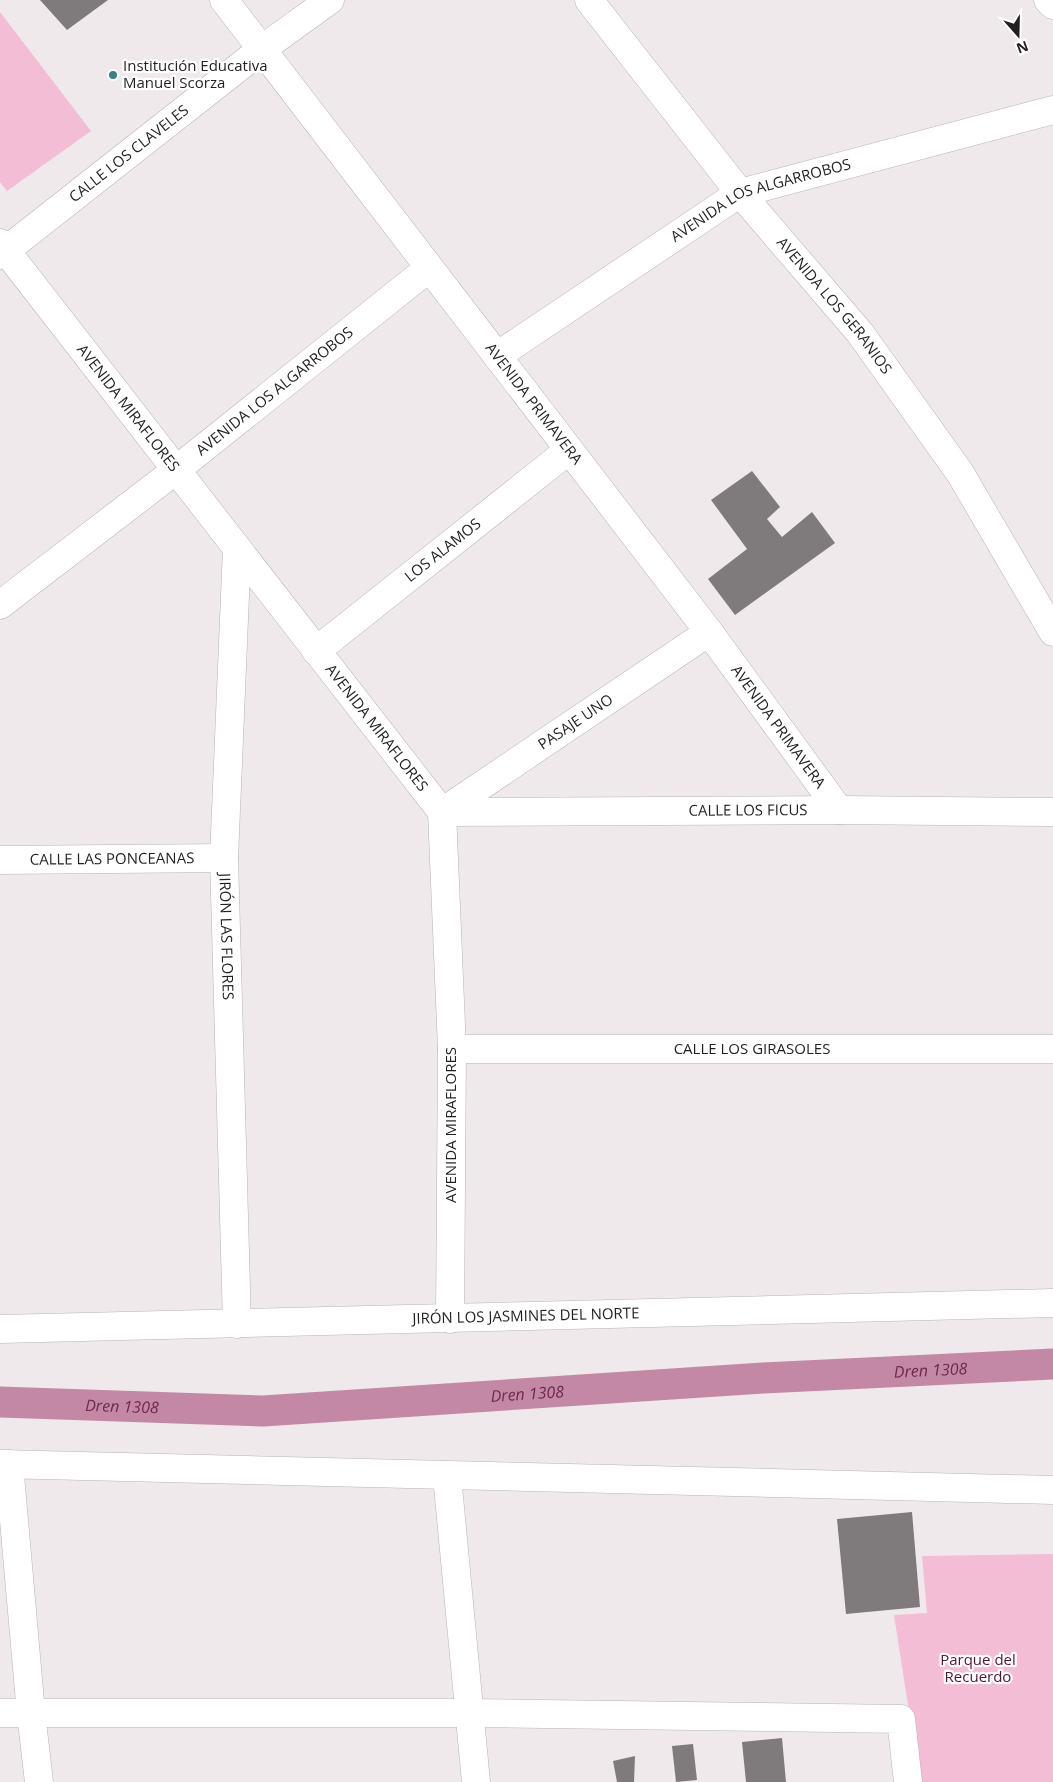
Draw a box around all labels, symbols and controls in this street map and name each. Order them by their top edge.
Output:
north arrow [993,10,1043,60]
text: N [1014,37,1031,59]
place label: Institución Educativa Manuel Scorza [123,55,268,92]
marker: Institución Educativa Manuel Scorza [107,69,119,81]
street label: CALLE LOS CLAVELES [64,100,192,206]
street label: AVENIDA LOS ALGARROBOS [666,153,853,246]
street label: AVENIDA LOS GERANIOS [773,232,897,378]
street label: AVENIDA LOS ALGARROBOS [191,322,357,459]
street label: AVENIDA PRIMAVERA [482,338,588,468]
street label: AVENIDA MIRAFLORES [73,340,185,475]
street label: LOS ALAMOS [400,513,484,586]
street label: AVENIDA MIRAFLORES [322,659,433,795]
street label: AVENIDA PRIMAVERA [727,660,831,792]
street label: PASAJE UNO [534,689,616,754]
street label: CALLE LOS FICUS [688,799,808,820]
street label: CALLE LAS PONCEANAS [30,847,194,869]
street label: JIRÓN LAS FLORES [215,871,239,1000]
street label: CALLE LOS GIRASOLES [674,1038,830,1058]
street label: AVENIDA MIRAFLORES [440,1047,460,1203]
street label: JIRÓN LOS JASMINES DEL NORTE [410,1302,640,1328]
water label: Dren 1308 [893,1357,968,1383]
water label: Dren 1308 [490,1380,565,1407]
water label: Dren 1308 [85,1394,159,1418]
park label: Parque del Recuerdo [940,1649,1016,1686]

